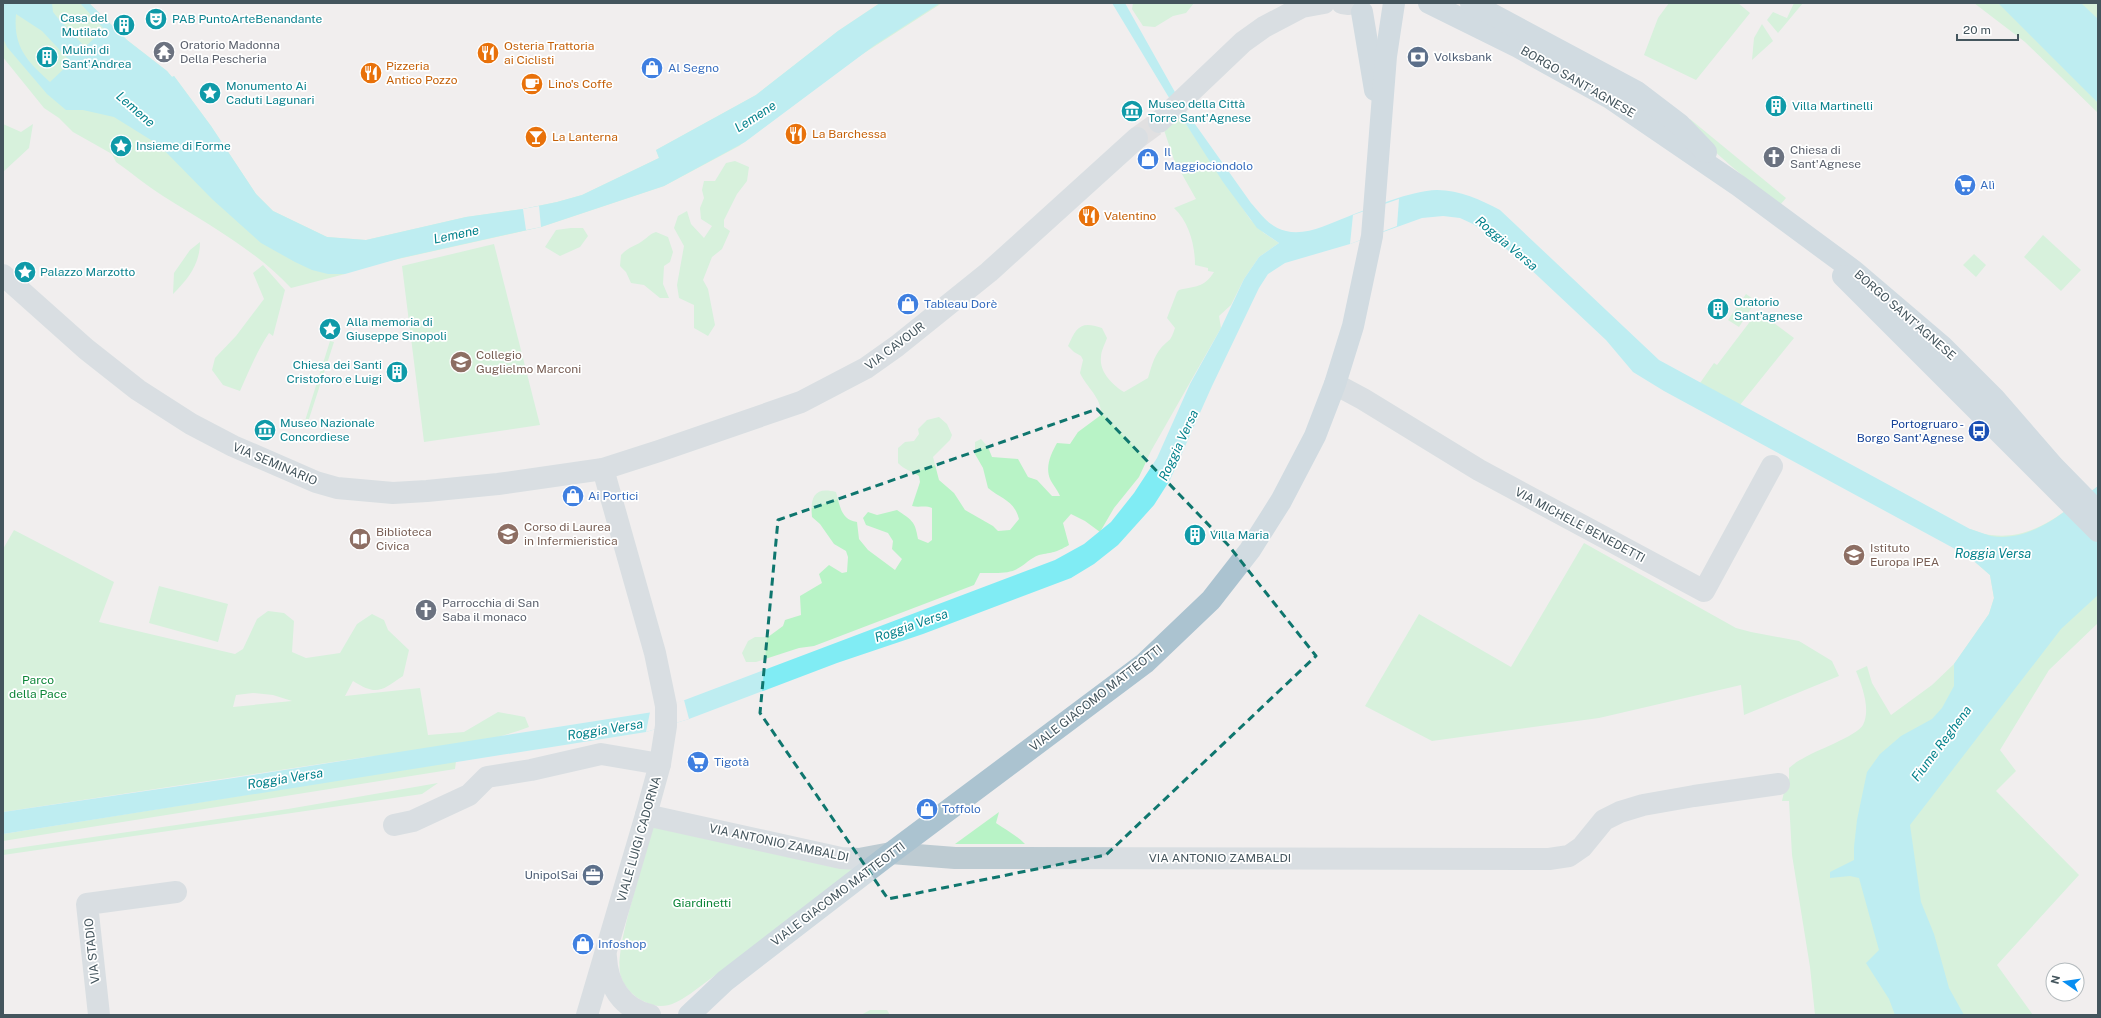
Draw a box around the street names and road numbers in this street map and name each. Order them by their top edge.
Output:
street label: BORGO SANT'AGNESE [1518,44,1638,120]
street label: BORGO SANT'AGNESE [1851,267,1959,363]
street label: VIA CAVOUR [862,319,928,373]
street label: VIA SEMINARIO [231,440,319,488]
street label: VIA MICHELE BENEDETTI [1513,485,1647,565]
street label: VIALE GIACOMO MATTEOTTI [1027,642,1165,754]
street label: VIALE LUIGI CADORNA [614,774,664,904]
street label: VIA ANTONIO ZAMBALDI [708,821,850,865]
street label: VIALE GIACOMO MATTEOTTI [768,839,908,949]
street label: VIA ANTONIO ZAMBALDI [1149,851,1291,865]
street label: VIA STADIO [82,917,102,984]

